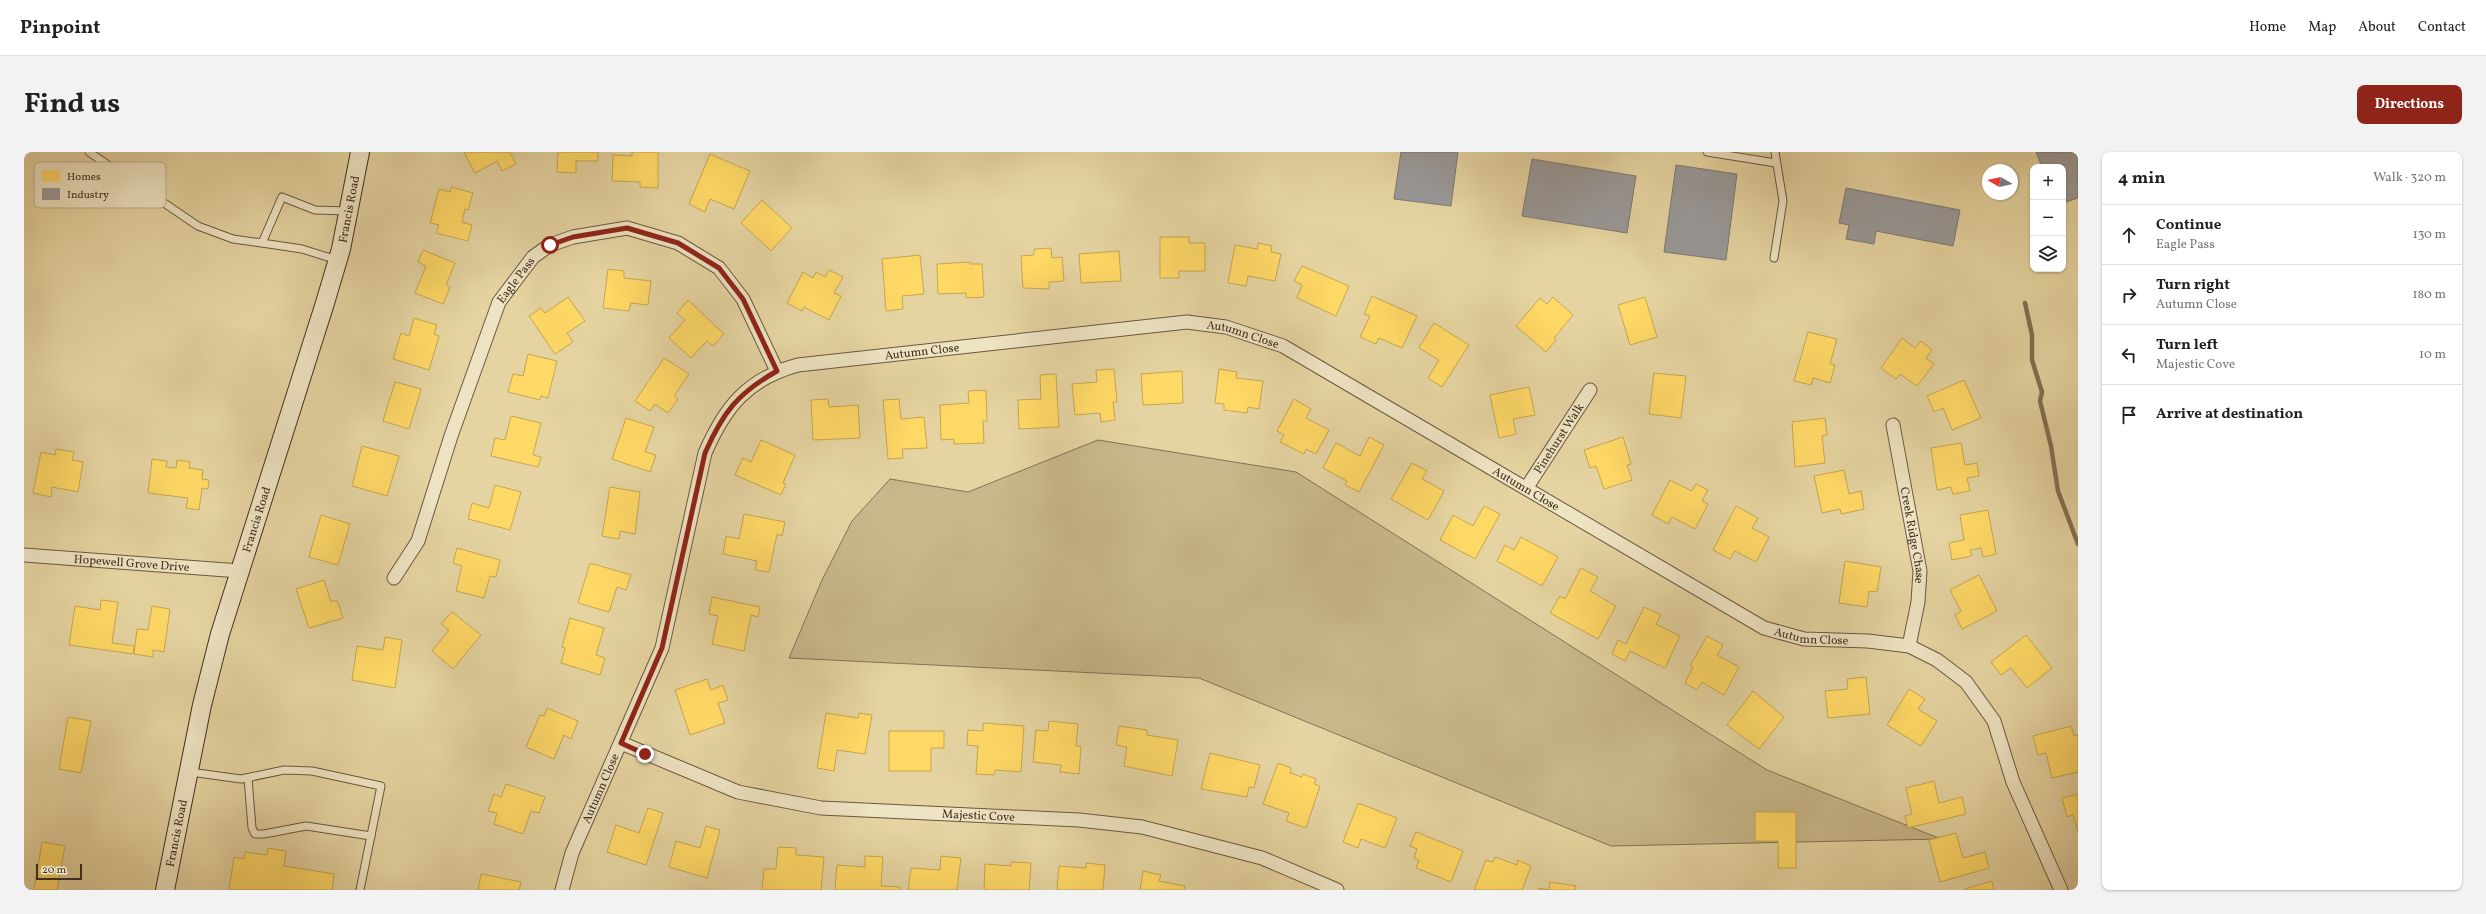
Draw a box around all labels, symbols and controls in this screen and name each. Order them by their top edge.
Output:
text: Pinpoint [20,15,100,41]
text: Home [2249,18,2286,37]
text: Map [2308,18,2336,37]
text: About [2358,18,2396,37]
text: Contact [2418,18,2466,37]
text: Find us [24,85,120,124]
button: Directions [2357,85,2462,124]
legend [34,162,166,208]
north arrow [1982,164,2018,200]
map controls [2030,164,2066,272]
button: + [2030,164,2066,200]
text: 4 min [2118,167,2165,190]
text: Walk · 320 m [2373,169,2446,187]
text: Homes [67,170,101,185]
street label: Francis Road [335,174,364,244]
text: Industry [67,188,109,203]
button: − [2030,200,2066,236]
text: Continue [2156,215,2221,236]
icon: ahead [2118,224,2140,246]
text: 130 m [2413,226,2446,244]
route start [541,236,559,254]
button: layers [2030,236,2066,272]
text: Eagle Pass [2156,236,2215,254]
street label: Eagle Pass [494,254,539,307]
text: Turn right [2156,275,2230,296]
icon: right [2118,284,2140,306]
text: 180 m [2412,286,2446,304]
text: Autumn Close [2156,296,2237,314]
street label: Autumn Close [1206,318,1281,353]
text: Turn left [2156,335,2218,356]
street label: Autumn Close [884,340,960,364]
icon: left [2118,344,2140,366]
text: 10 m [2419,346,2446,364]
text: Majestic Cove [2156,356,2235,374]
street label: Pinehurst Walk [1531,400,1588,477]
icon: arrive [2118,404,2140,426]
text: Arrive at destination [2156,404,2303,425]
street label: Autumn Close [1489,464,1562,515]
street label: Francis Road [239,485,275,555]
street label: Creek Ridge Chase [1896,486,1927,584]
street label: Hopewell Grove Drive [73,552,190,576]
street label: Autumn Close [1772,624,1849,649]
route end [636,745,654,763]
street label: Autumn Close [579,751,624,826]
street label: Francis Road [163,798,192,868]
street label: Majestic Cove [942,807,1016,826]
scale bar [36,862,82,881]
text: 20 m [42,863,66,878]

